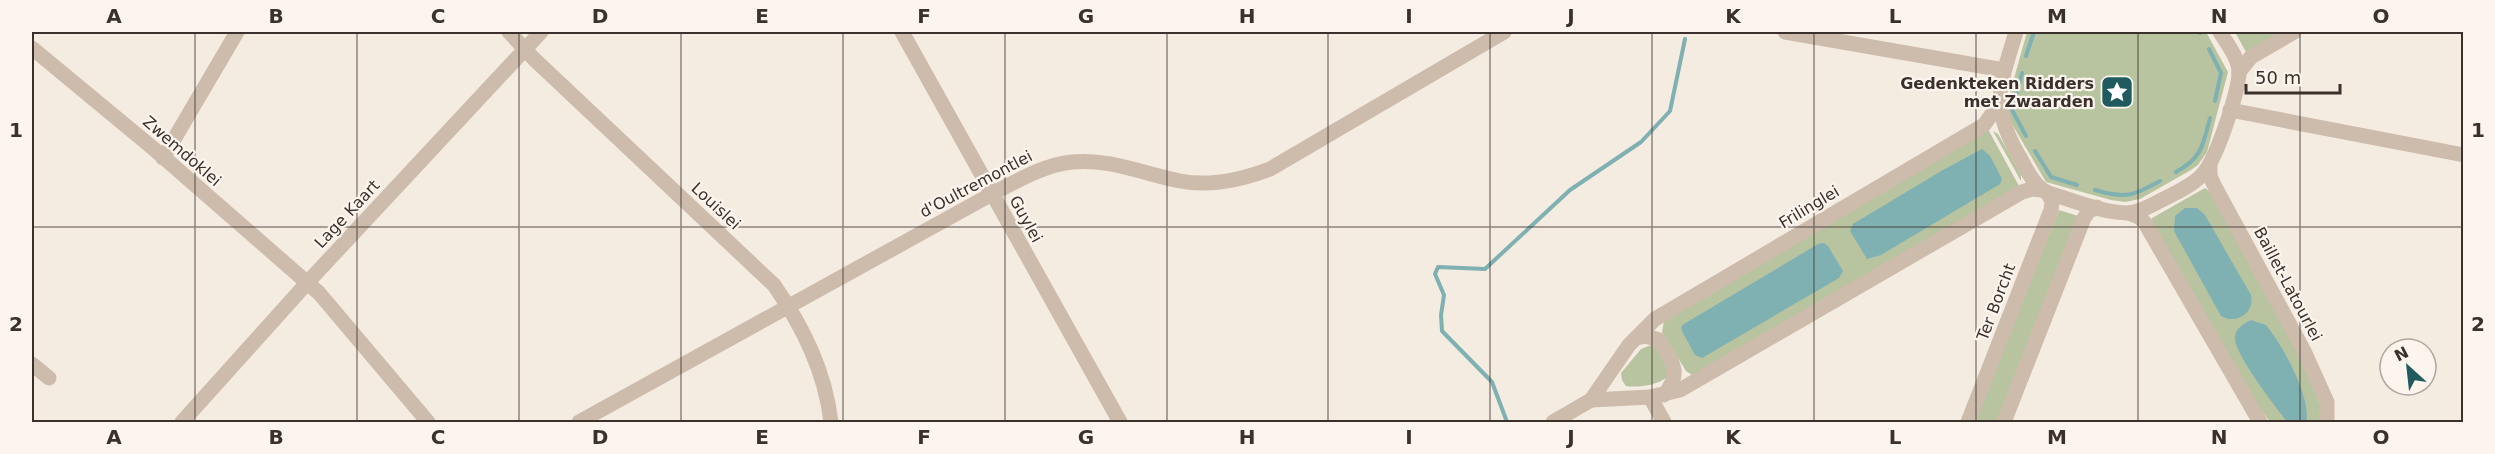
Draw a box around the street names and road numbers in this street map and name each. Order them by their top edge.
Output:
street label: Zwemdoklei [139,112,225,190]
street label: d'Oultremontlei [917,146,1035,222]
street label: Lage Kaart [311,176,383,252]
street label: Louislei [688,179,744,233]
street label: Frilinglei [1775,182,1843,232]
street label: Guylei [1005,192,1047,246]
street label: Baillet-Latourlei [2250,224,2326,344]
street label: Ter Borcht [1972,261,2019,344]

